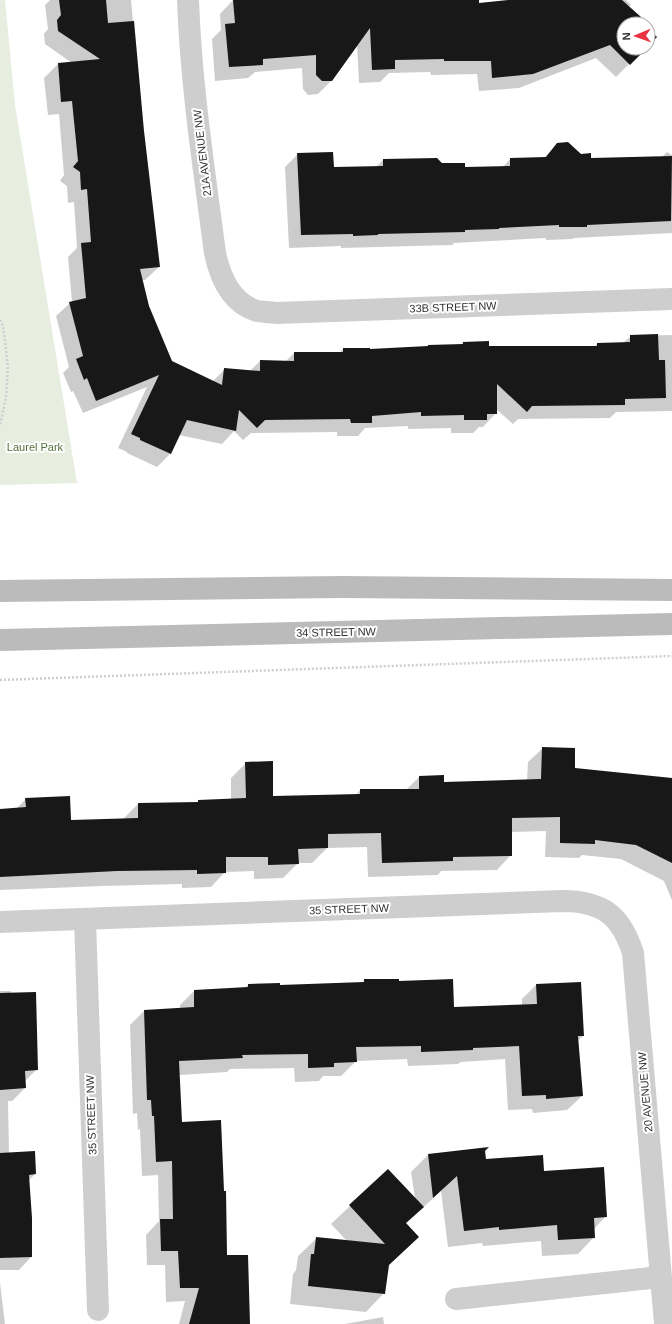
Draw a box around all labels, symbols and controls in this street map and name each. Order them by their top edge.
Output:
north arrow [616,16,656,56]
text: N [620,32,632,41]
street label: 21A AVENUE NW [191,108,213,197]
street label: 33B STREET NW [409,299,497,315]
park label: Laurel Park [7,441,64,453]
street label: 34 STREET NW [296,625,377,639]
street label: 35 STREET NW [309,902,390,916]
street label: 20 AVENUE NW [635,1051,654,1133]
street label: 35 STREET NW [84,1074,98,1155]

